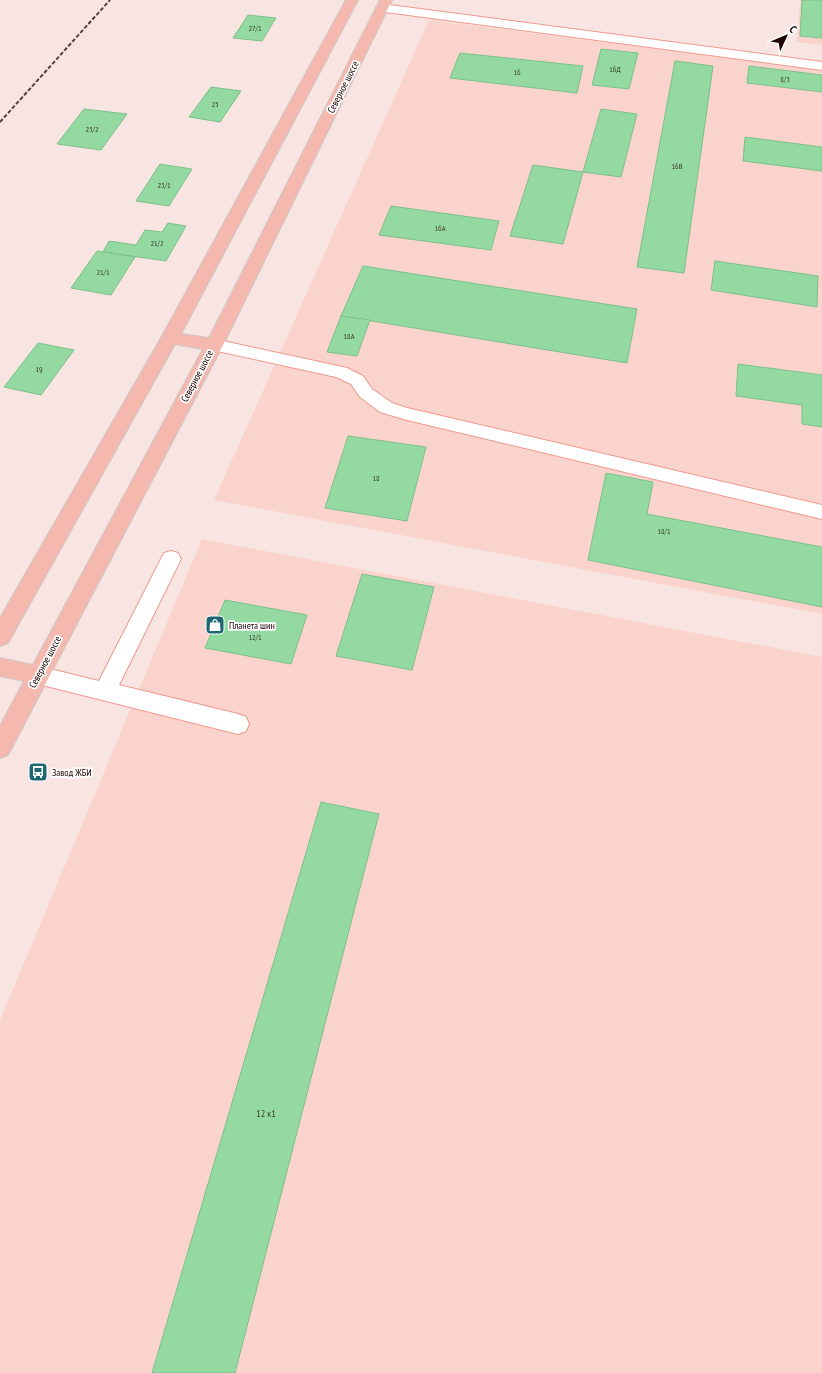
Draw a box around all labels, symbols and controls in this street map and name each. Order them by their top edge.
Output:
north arrow [766,16,806,56]
text: С [786,22,800,36]
house number: 27/1 [248,23,262,33]
street label: Северное шоссе [324,59,362,115]
house number: 16Д [609,64,621,74]
house number: 16 [513,67,521,77]
house number: 8/3 [780,74,790,84]
house number: 25 [211,99,219,109]
house number: 23/2 [85,124,99,134]
house number: 16В [672,161,683,171]
house number: 23/1 [157,180,171,190]
house number: 16А [435,223,446,233]
house number: 21/2 [150,238,164,248]
house number: 21/1 [96,267,110,277]
house number: 18А [344,331,355,341]
street label: Северное шоссе [178,348,216,404]
house number: 19 [35,364,43,374]
house number: 18 [372,473,380,483]
house number: 18/1 [657,526,671,536]
shop icon: Планета шин [204,614,226,636]
place label: Планета шин [229,619,275,632]
house number: 12/1 [248,632,262,642]
street label: Северное шоссе [26,634,64,690]
bus stop icon: Завод ЖБИ [27,761,49,783]
place label: Завод ЖБИ [52,766,92,779]
house number: 12 к1 [256,1107,276,1120]

